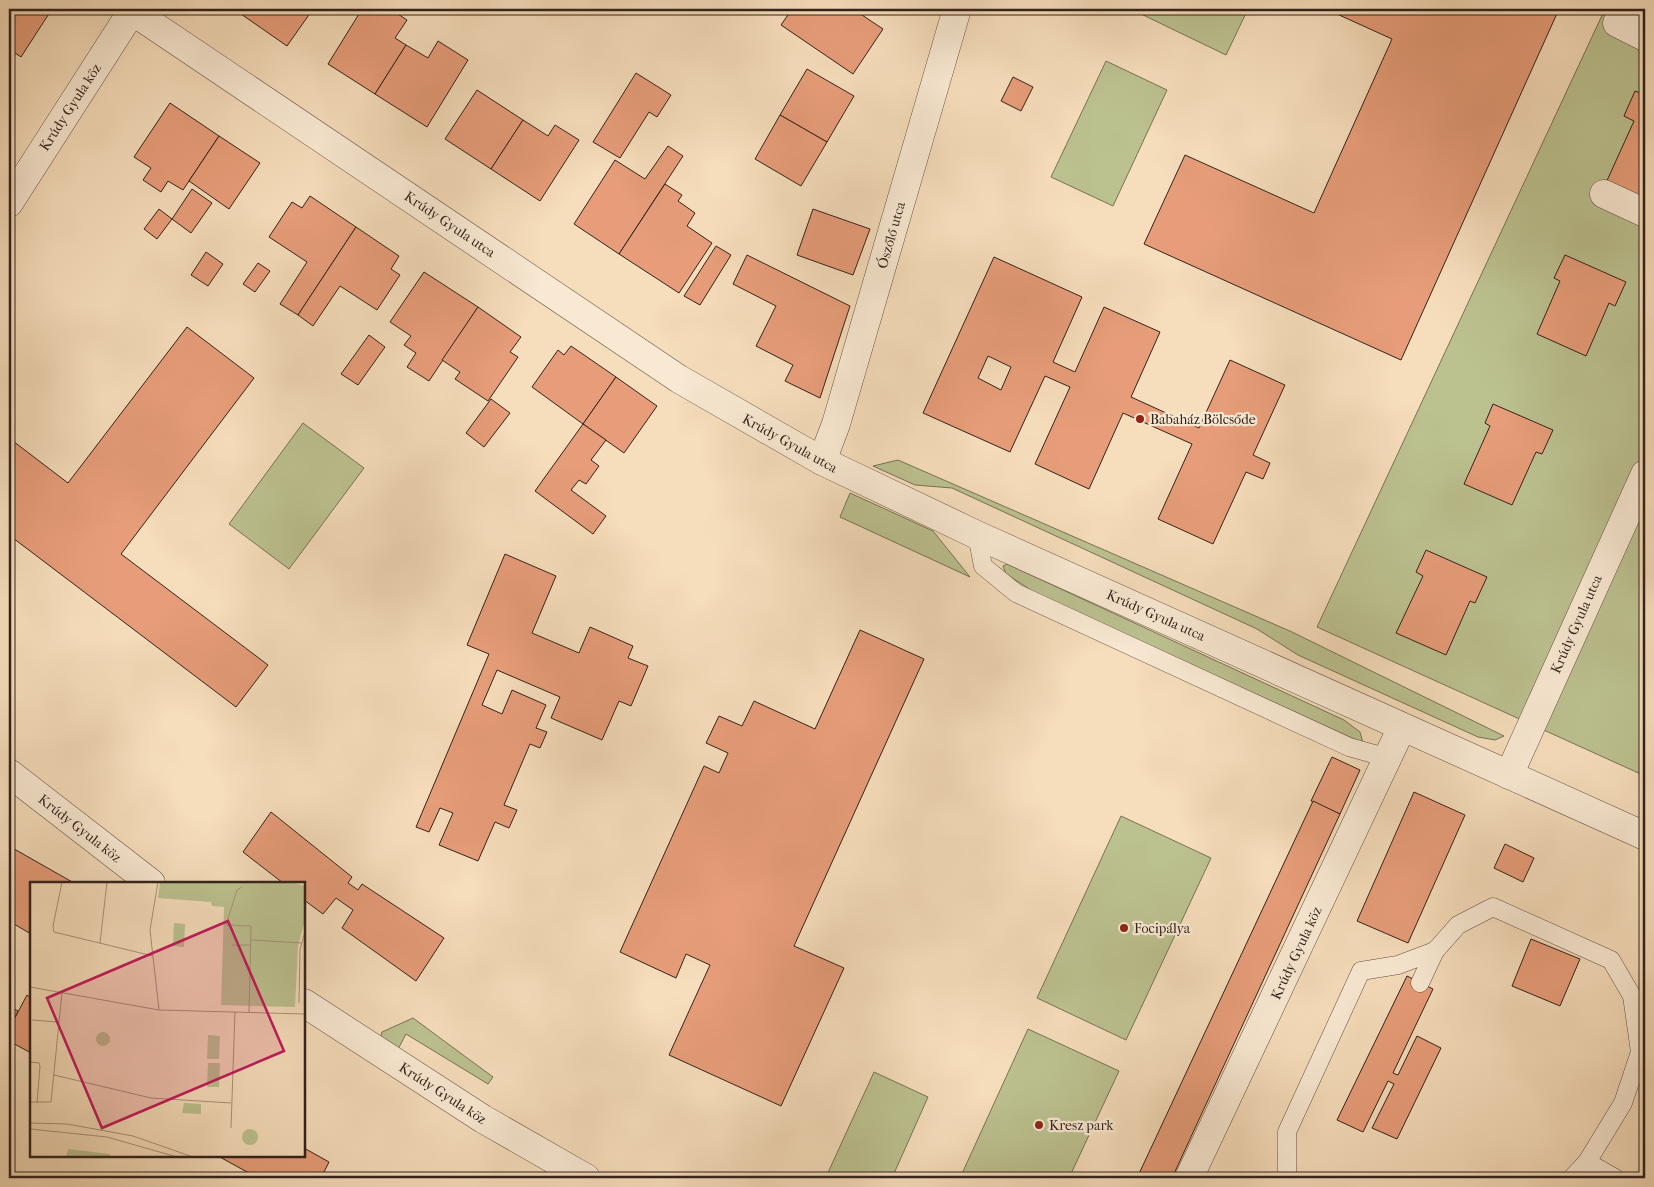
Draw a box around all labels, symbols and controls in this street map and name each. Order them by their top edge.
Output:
street label: Krúdy Gyula köz [36,60,105,154]
street label: Krúdy Gyula utca [401,188,499,261]
street label: Ószőlő utca [873,199,909,271]
street label: Krúdy Gyula utca [739,410,841,477]
place label: Babaház Bölcsőde [1150,411,1256,428]
marker: Babaház Bölcsőde [1134,413,1146,425]
street label: Krúdy Gyula utca [1547,572,1606,676]
street label: Krúdy Gyula utca [1104,586,1208,645]
street label: Krúdy Gyula köz [35,791,125,866]
inset map [30,882,305,1157]
street label: Krúdy Gyula köz [1267,904,1325,1002]
place label: Focipálya [1134,920,1191,937]
marker: Focipálya [1118,922,1130,934]
street label: Krúdy Gyula köz [396,1059,490,1128]
place label: Kresz park [1049,1117,1114,1134]
marker: Kresz park [1033,1119,1045,1131]

